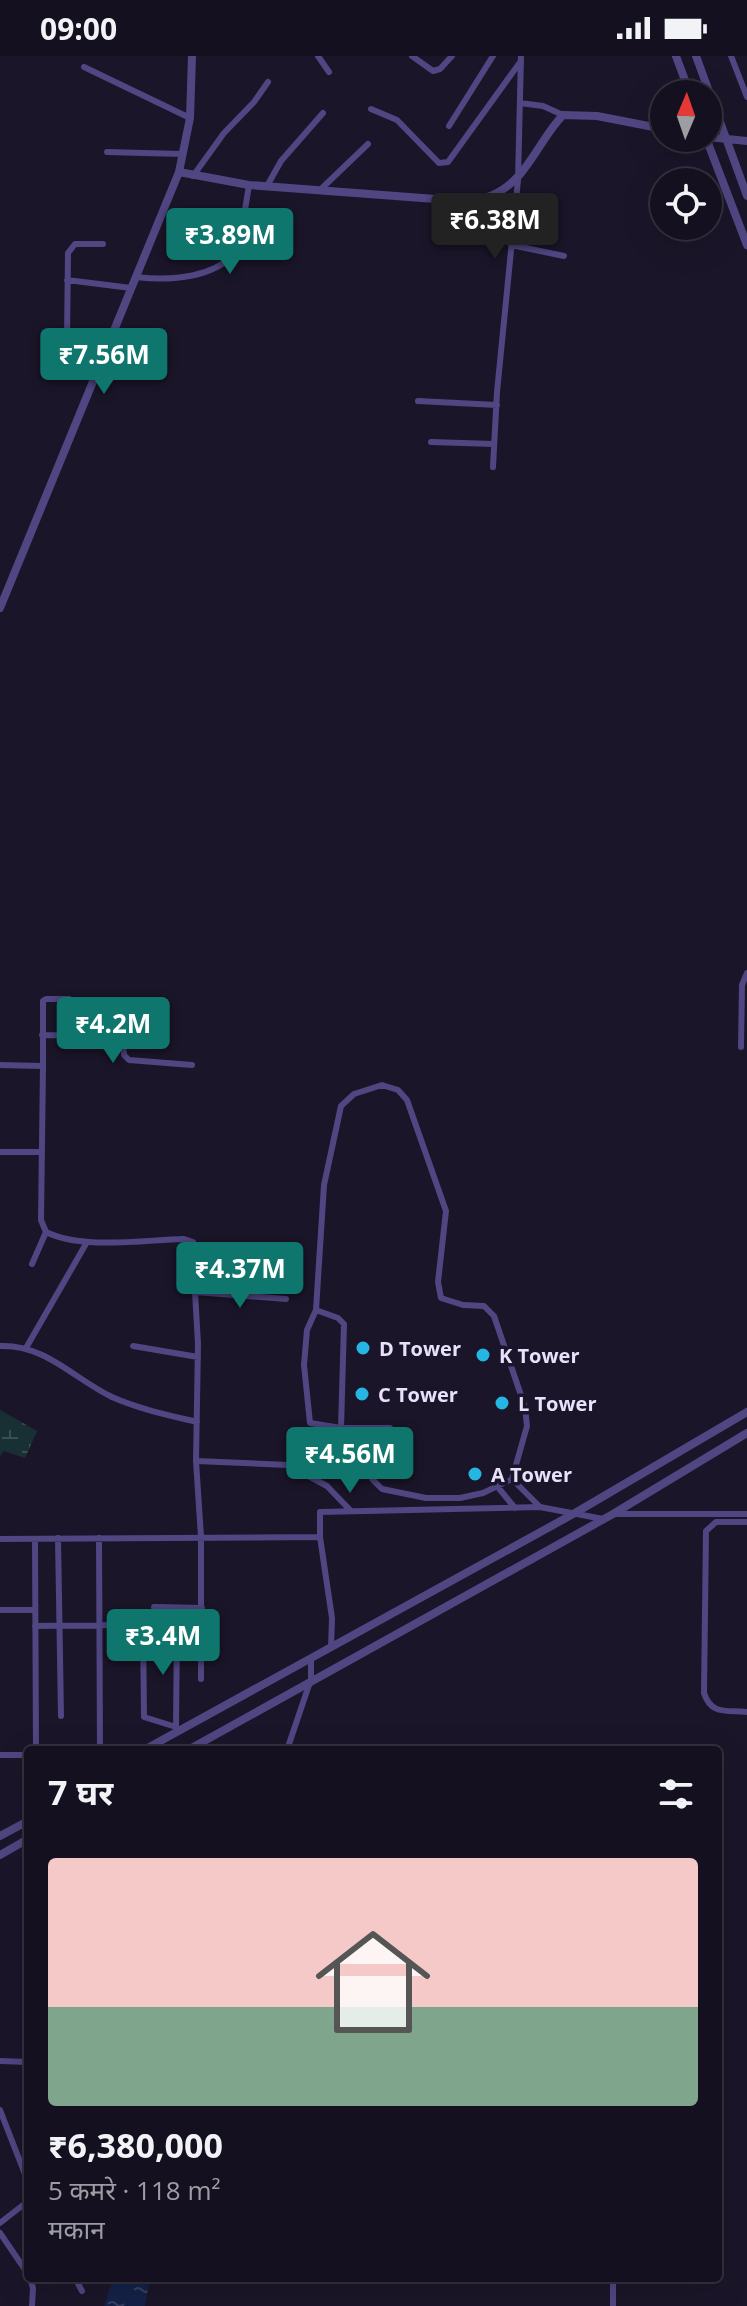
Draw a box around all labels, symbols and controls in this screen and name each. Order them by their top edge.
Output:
text: 09:00 [40,8,117,49]
north arrow [650,80,722,152]
map controls [650,80,722,240]
button: locate [650,168,722,240]
pin: ₹6.38M [430,193,560,261]
text: ₹6.38M [449,201,541,237]
pin: ₹3.89M [165,208,295,276]
text: ₹3.89M [184,216,276,252]
pin: ₹7.56M [39,328,169,396]
text: ₹7.56M [58,336,150,372]
pin: ₹4.2M [57,997,169,1065]
text: ₹4.2M [75,1005,151,1041]
pin: ₹4.37M [175,1242,305,1310]
text: ₹4.37M [194,1250,286,1286]
place label: D Tower [379,1335,461,1362]
marker: D Tower [354,1339,372,1357]
place label: K Tower [499,1342,579,1369]
marker: K Tower [474,1346,492,1364]
place label: C Tower [378,1381,458,1408]
marker: C Tower [353,1385,371,1403]
place label: L Tower [518,1390,596,1417]
marker: L Tower [493,1394,511,1412]
pin: ₹4.56M [285,1427,415,1495]
text: ₹4.56M [304,1435,396,1471]
place label: A Tower [491,1461,572,1488]
marker: A Tower [466,1465,484,1483]
pin: ₹3.4M [107,1609,219,1677]
text: ₹3.4M [125,1617,201,1653]
text: 7 घर [48,1769,113,1815]
icon: filters [654,1772,698,1816]
icon: home [301,1910,445,2054]
text: ₹6,380,000 [48,2122,223,2168]
text: 5 कमरे · 118 m² [48,2172,221,2208]
text: मकान [48,2211,105,2247]

